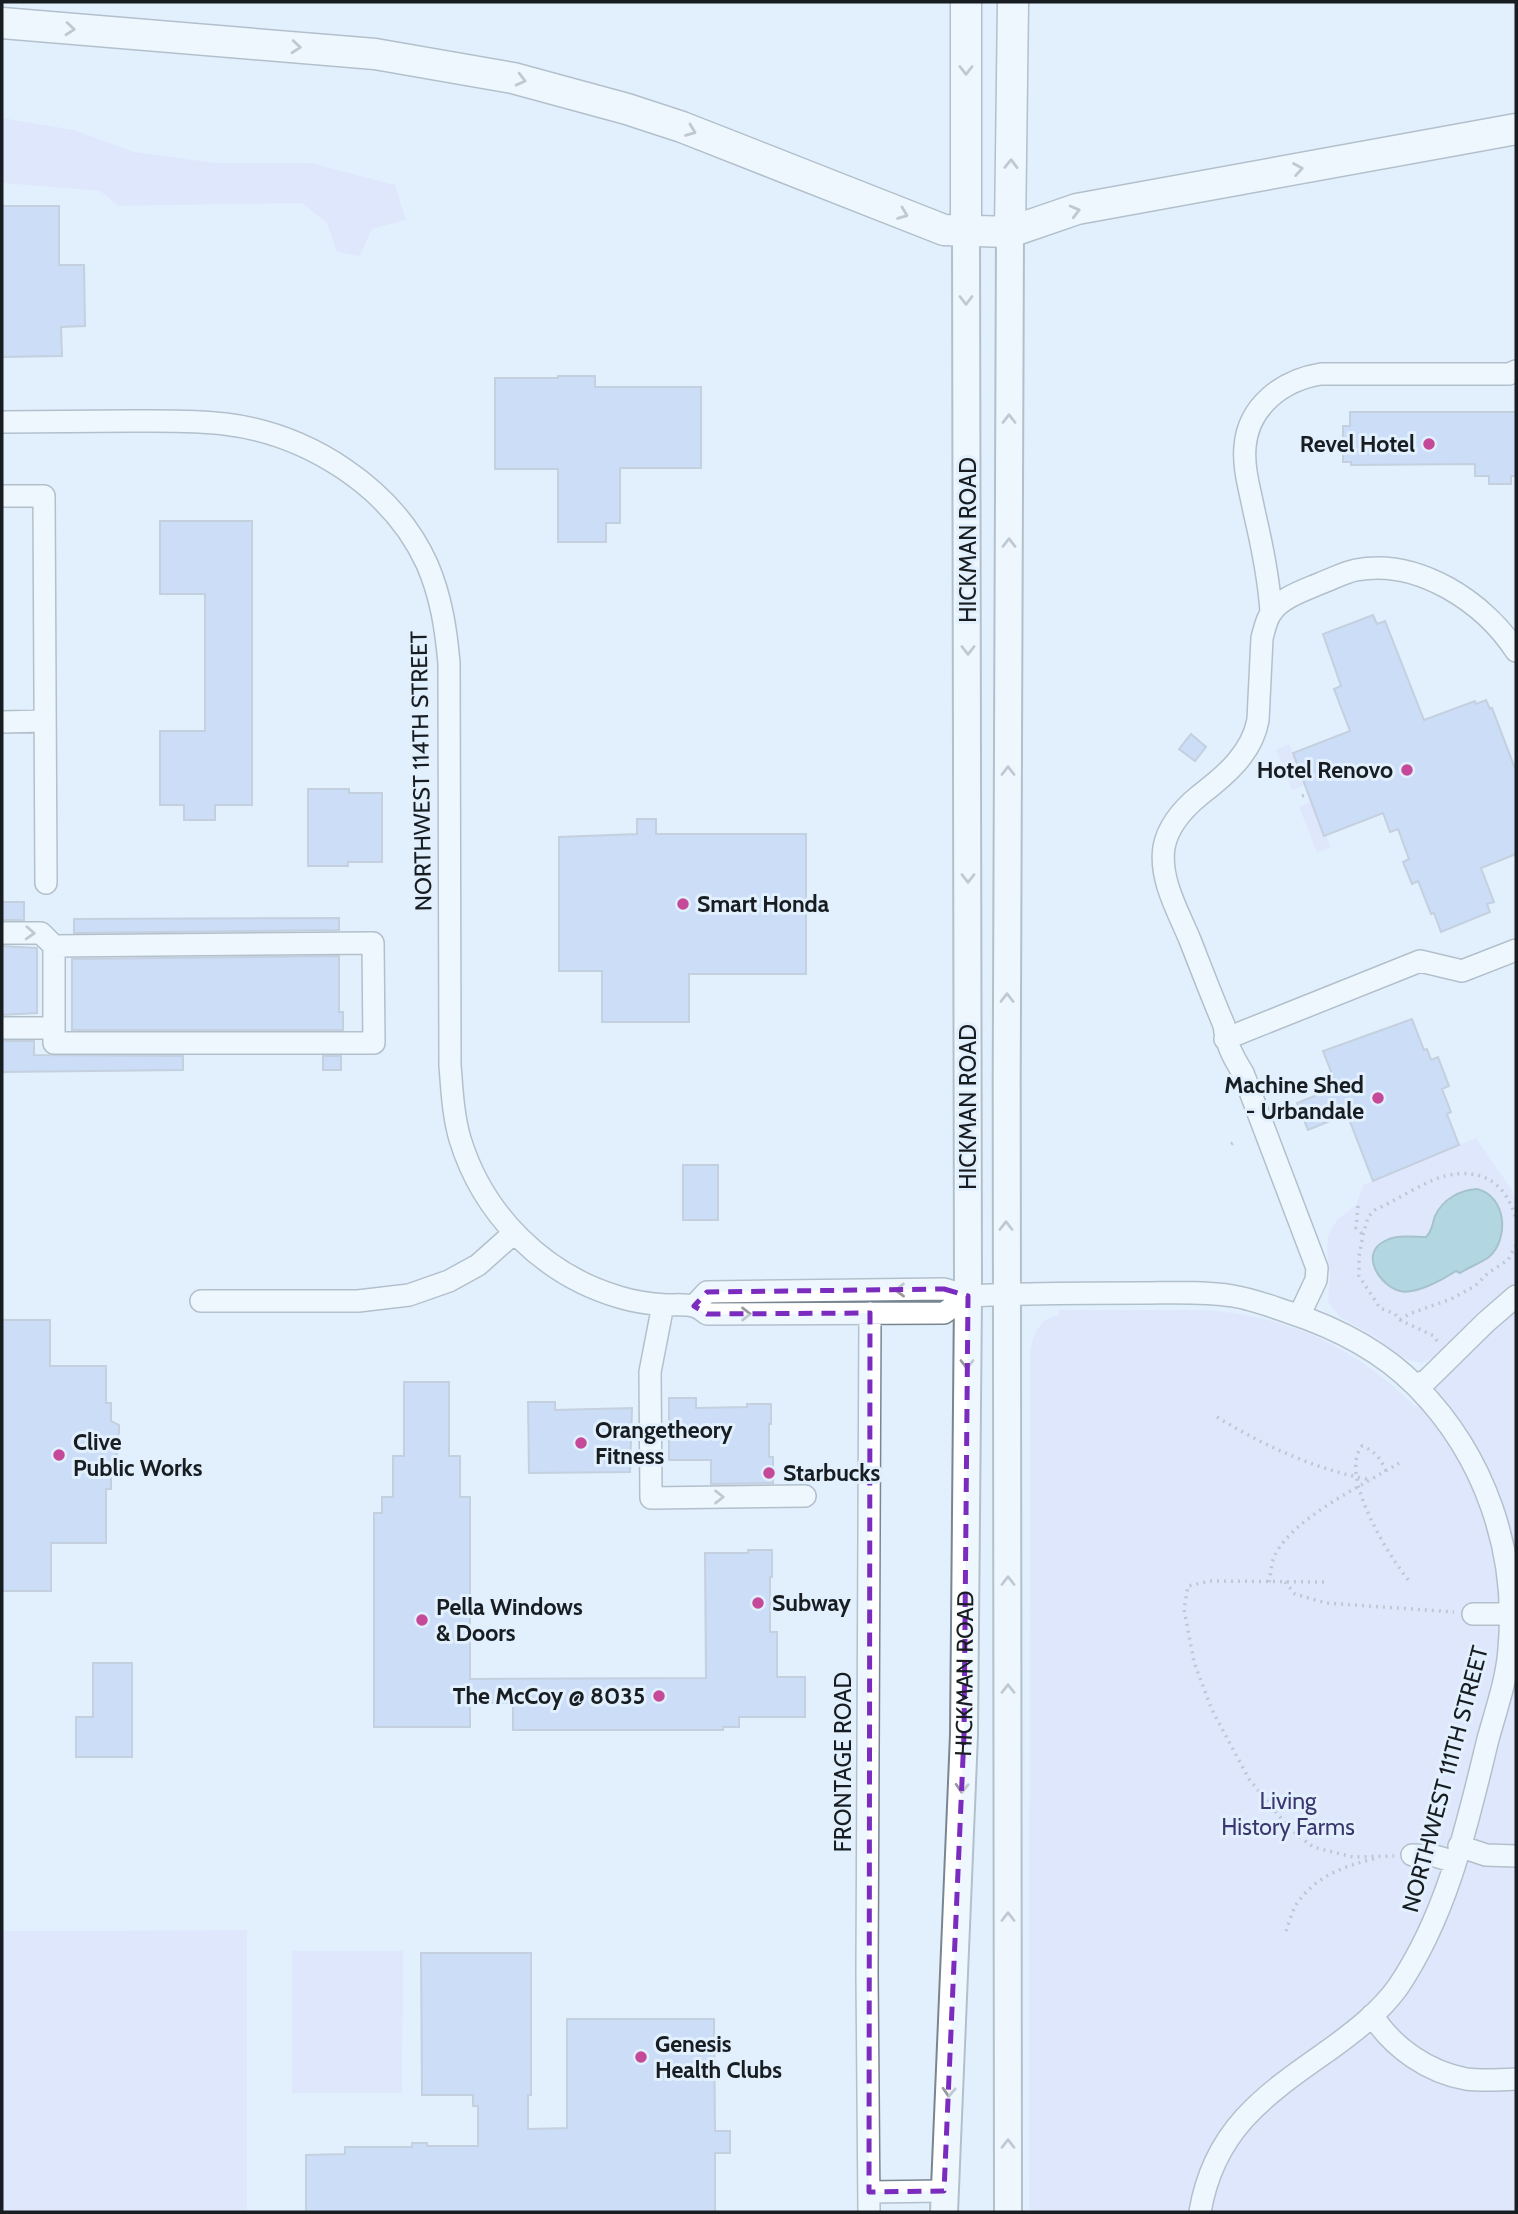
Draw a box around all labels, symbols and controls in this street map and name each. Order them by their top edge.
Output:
one-way arrow [65,21,76,36]
one-way arrow [291,39,302,54]
one-way arrow [958,65,974,76]
one-way arrow [515,72,527,86]
one-way arrow [685,122,697,136]
one-way arrow [1004,158,1019,169]
one-way arrow [1292,162,1304,177]
one-way arrow [896,205,908,219]
one-way arrow [1068,205,1080,219]
one-way arrow [958,295,974,306]
one-way arrow [1001,413,1017,424]
place label: Revel Hotel [1300,430,1415,458]
marker: Revel Hotel [1421,436,1437,452]
street label: HICKMAN ROAD [954,457,982,623]
one-way arrow [1001,538,1017,548]
street label: NORTHWEST 114TH STREET [405,631,437,911]
one-way arrow [960,645,976,656]
place label: Hotel Renovo [1257,756,1393,784]
marker: Hotel Renovo [1399,762,1415,778]
one-way arrow [1000,765,1016,776]
one-way arrow [960,873,976,883]
place label: Smart Honda [697,890,830,918]
marker: Smart Honda [675,896,691,912]
one-way arrow [25,926,36,941]
one-way arrow [999,993,1015,1003]
street label: HICKMAN ROAD [954,1024,982,1190]
place label: Machine Shed - Urbandale [1224,1071,1364,1125]
marker: Machine Shed - Urbandale [1370,1090,1386,1106]
one-way arrow [998,1220,1014,1231]
one-way arrow [895,1282,905,1298]
one-way arrow [741,1306,752,1321]
one-way arrow [959,1359,975,1370]
place label: Orangetheory Fitness [595,1416,733,1470]
place label: Clive Public Works [73,1428,203,1482]
marker: Orangetheory Fitness [573,1435,589,1451]
marker: Clive Public Works [51,1447,67,1463]
place label: Starbucks [783,1459,880,1487]
marker: Starbucks [761,1465,777,1481]
one-way arrow [715,1489,725,1505]
one-way arrow [1000,1575,1016,1585]
place label: Subway [772,1589,851,1617]
street label: HICKMAN ROAD [949,1590,979,1757]
place label: Pella Windows & Doors [436,1593,583,1647]
marker: Subway [750,1595,766,1611]
marker: Pella Windows & Doors [414,1612,430,1628]
street label: NORTHWEST 111TH STREET [1396,1643,1494,1915]
street label: FRONTAGE ROAD [829,1672,857,1852]
place label: The McCoy @ 8035 [453,1682,645,1710]
one-way arrow [1000,1683,1016,1694]
marker: The McCoy @ 8035 [651,1688,667,1704]
one-way arrow [955,1782,970,1793]
park label: Living History Farms [1221,1787,1355,1841]
one-way arrow [1000,1911,1016,1921]
place label: Genesis Health Clubs [655,2030,782,2084]
marker: Genesis Health Clubs [633,2049,649,2065]
one-way arrow [941,2086,956,2097]
one-way arrow [1000,2138,1016,2149]

